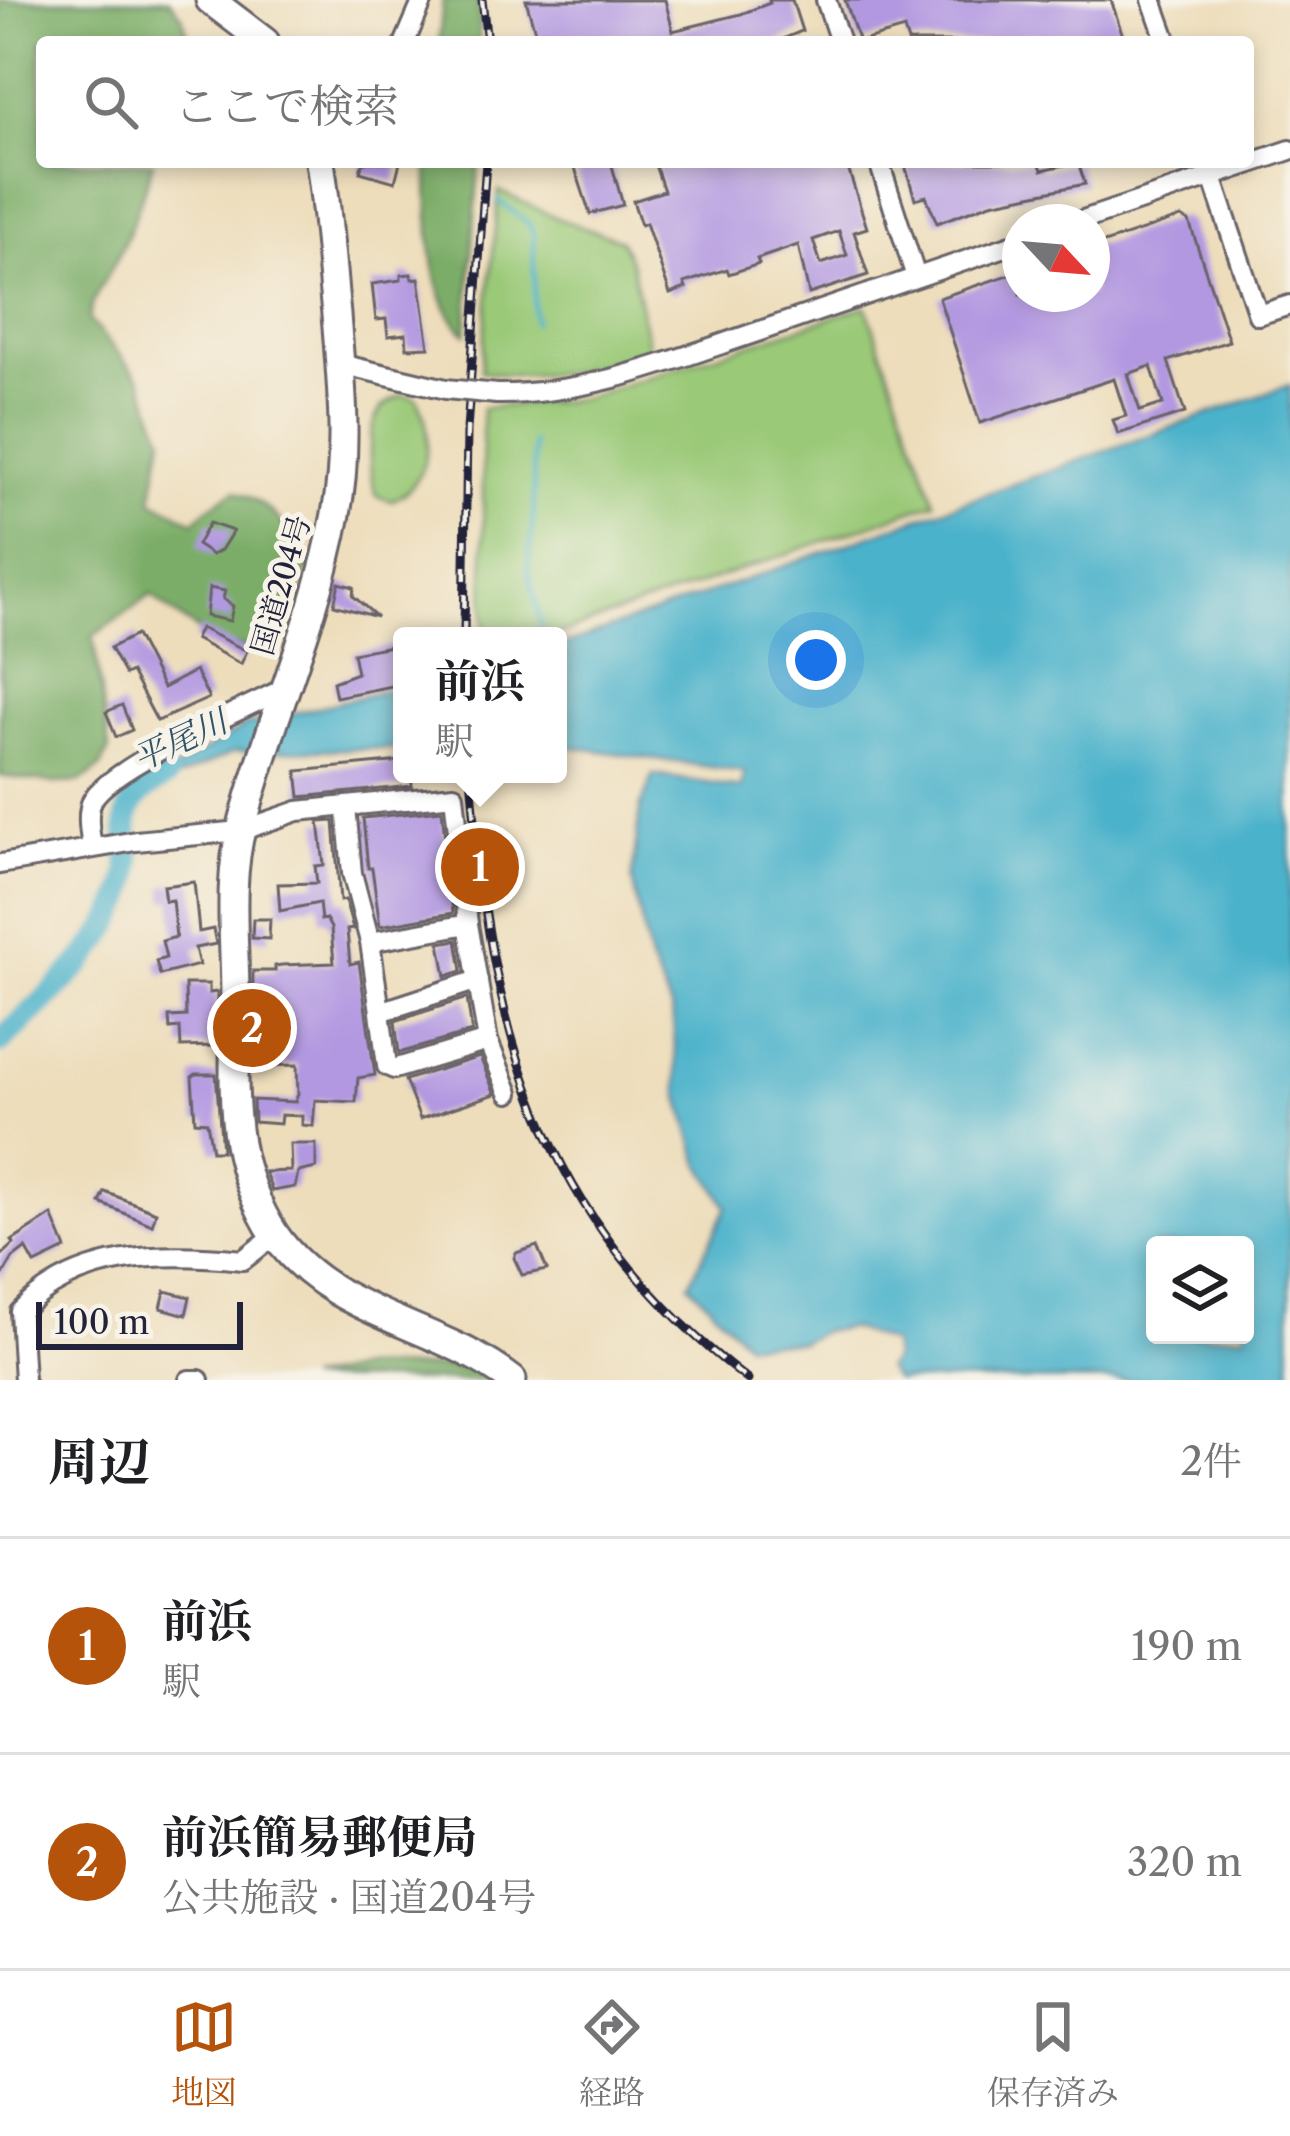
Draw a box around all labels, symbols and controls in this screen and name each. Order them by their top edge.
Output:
search box [36,36,1254,168]
icon: search [78,69,144,135]
text: ここで検索 [174,78,399,134]
north arrow [1002,204,1110,312]
street label: 国道204号 [243,511,319,659]
popup [393,627,567,783]
your location [786,630,846,690]
text: 前浜 [435,653,525,709]
water label: 平尾川 [126,699,236,779]
text: 駅 [435,717,474,765]
pin: 1 [441,822,519,912]
pin: 2 [213,983,291,1073]
map controls [1146,1236,1254,1344]
button: layers [1146,1236,1254,1344]
scale bar [36,1296,243,1349]
text: 100 m [54,1302,149,1343]
text: 周辺 [48,1431,150,1493]
text: 2件 [1181,1437,1242,1485]
text: 前浜 [162,1593,252,1649]
text: 1 [78,1622,96,1670]
text: 190 m [1131,1622,1242,1670]
text: 駅 [162,1657,201,1705]
text: 前浜簡易郵便局 [162,1809,477,1865]
text: 2 [75,1838,99,1886]
text: 320 m [1127,1838,1242,1886]
text: 公共施設 · 国道204号 [162,1873,536,1921]
tab: 地図 [171,1994,237,2113]
tab: 経路 [579,1994,645,2113]
tab: 保存済み [987,1994,1119,2113]

